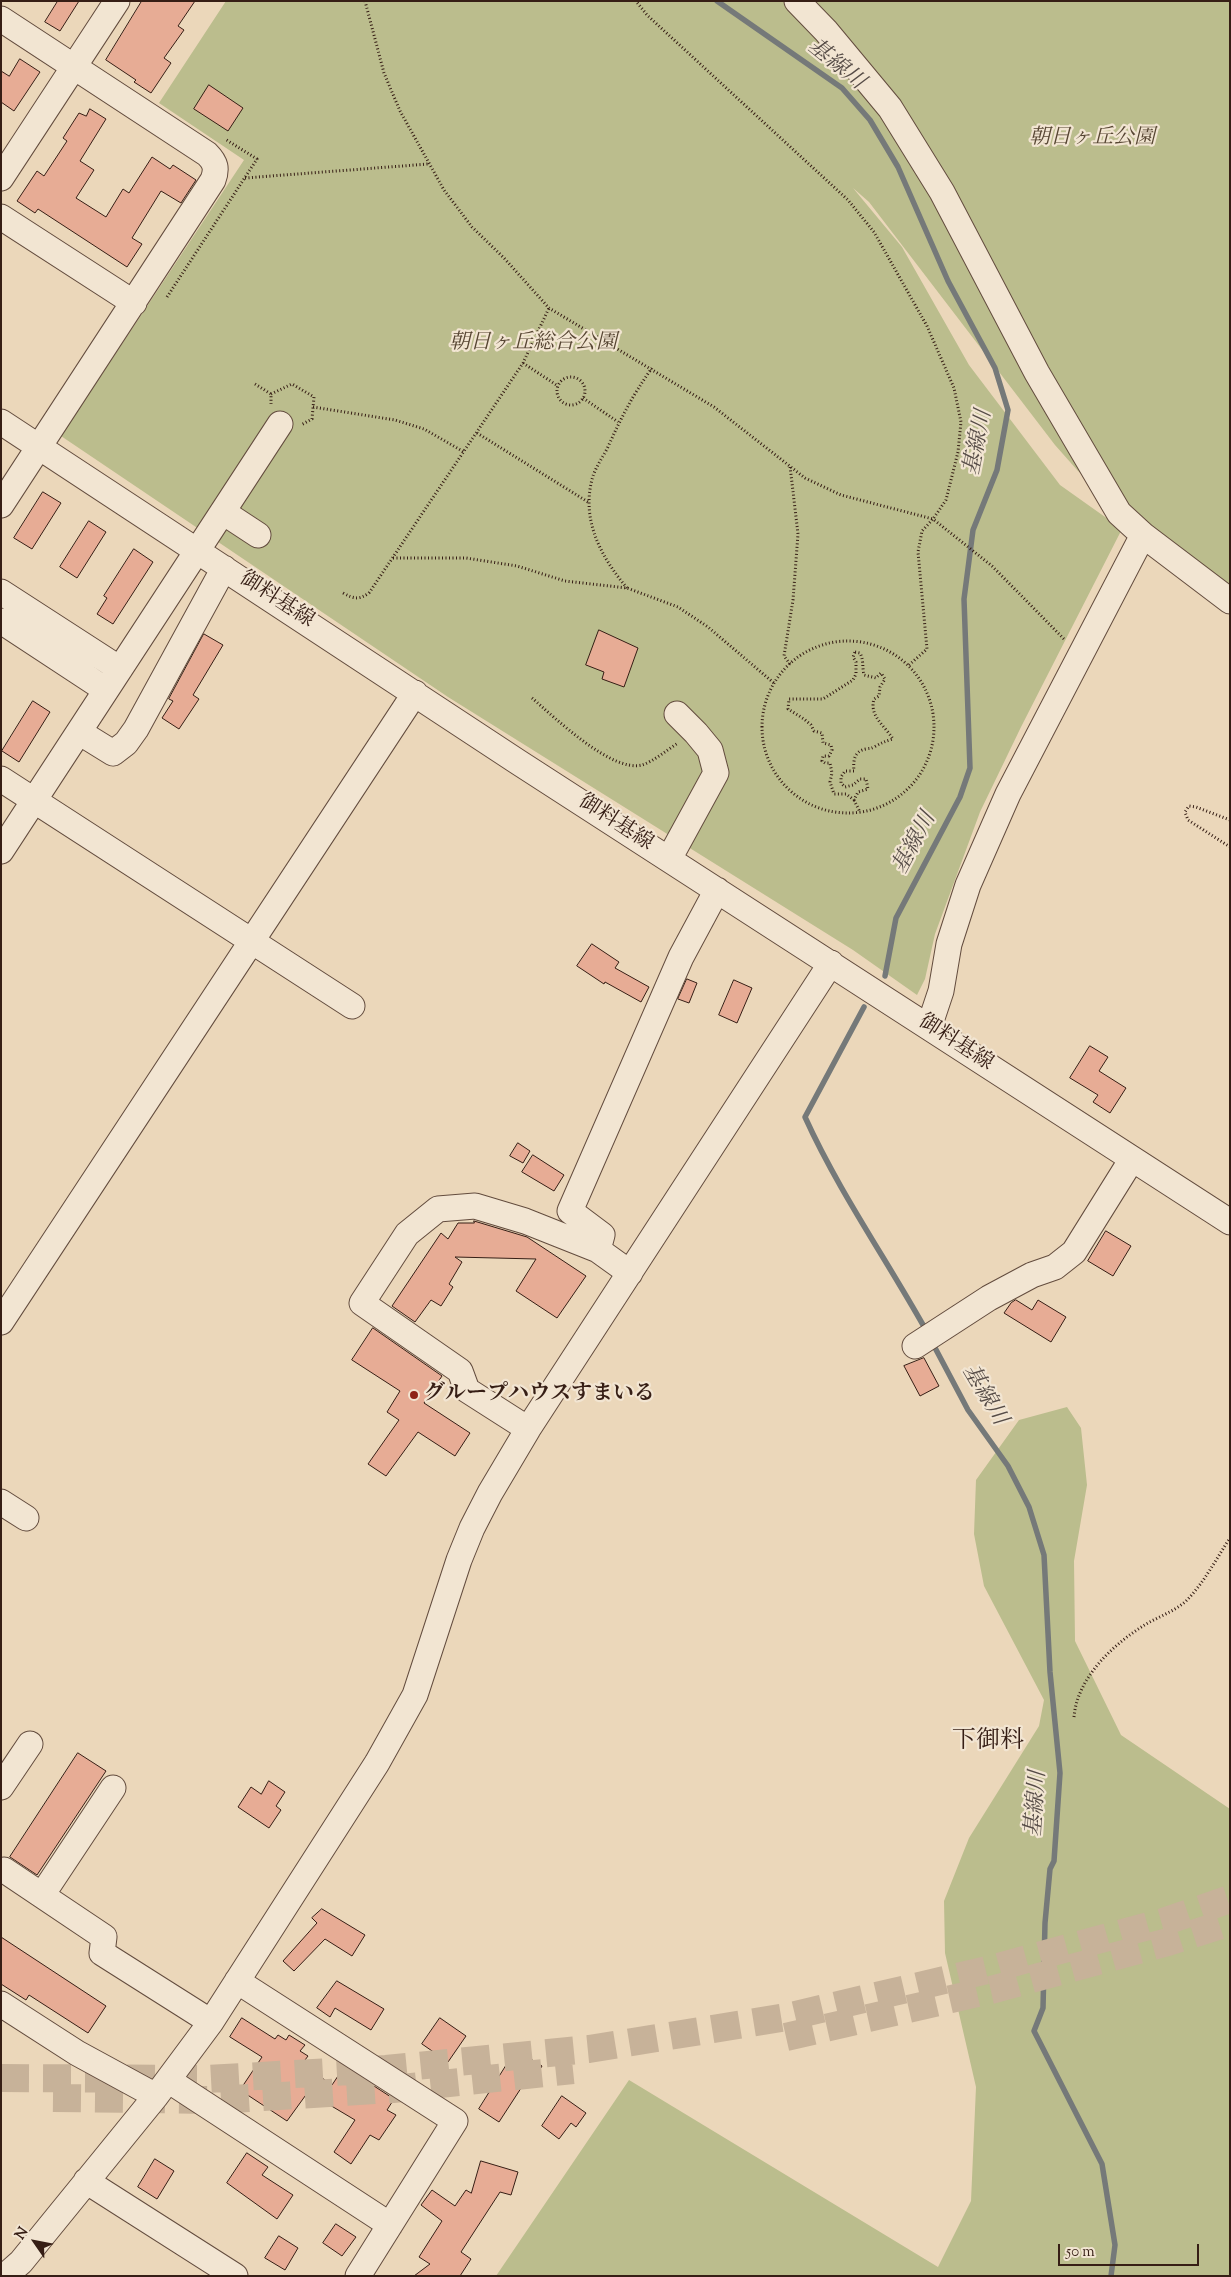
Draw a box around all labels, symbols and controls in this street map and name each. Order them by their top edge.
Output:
water label: 基線川 [801,35,869,97]
park label: 朝日ヶ丘公園 [1029,126,1155,152]
park label: 朝日ヶ丘総合公園 [449,331,617,357]
water label: 基線川 [961,408,999,478]
street label: 御料基線 [234,568,318,634]
street label: 御料基線 [573,791,657,857]
water label: 基線川 [889,809,943,879]
street label: 御料基線 [913,1011,997,1077]
water label: 基線川 [955,1361,1011,1431]
place label: グループハウスすまいる [424,1382,655,1408]
marker: グループハウスすまいる [408,1389,420,1401]
district label: 下御料 [952,1729,1024,1757]
water label: 基線川 [1023,1770,1053,1838]
north arrow [10,2217,60,2267]
text: N [11,2224,34,2244]
scale bar [1061,2234,1202,2266]
text: 50 m [1066,2242,1095,2263]

